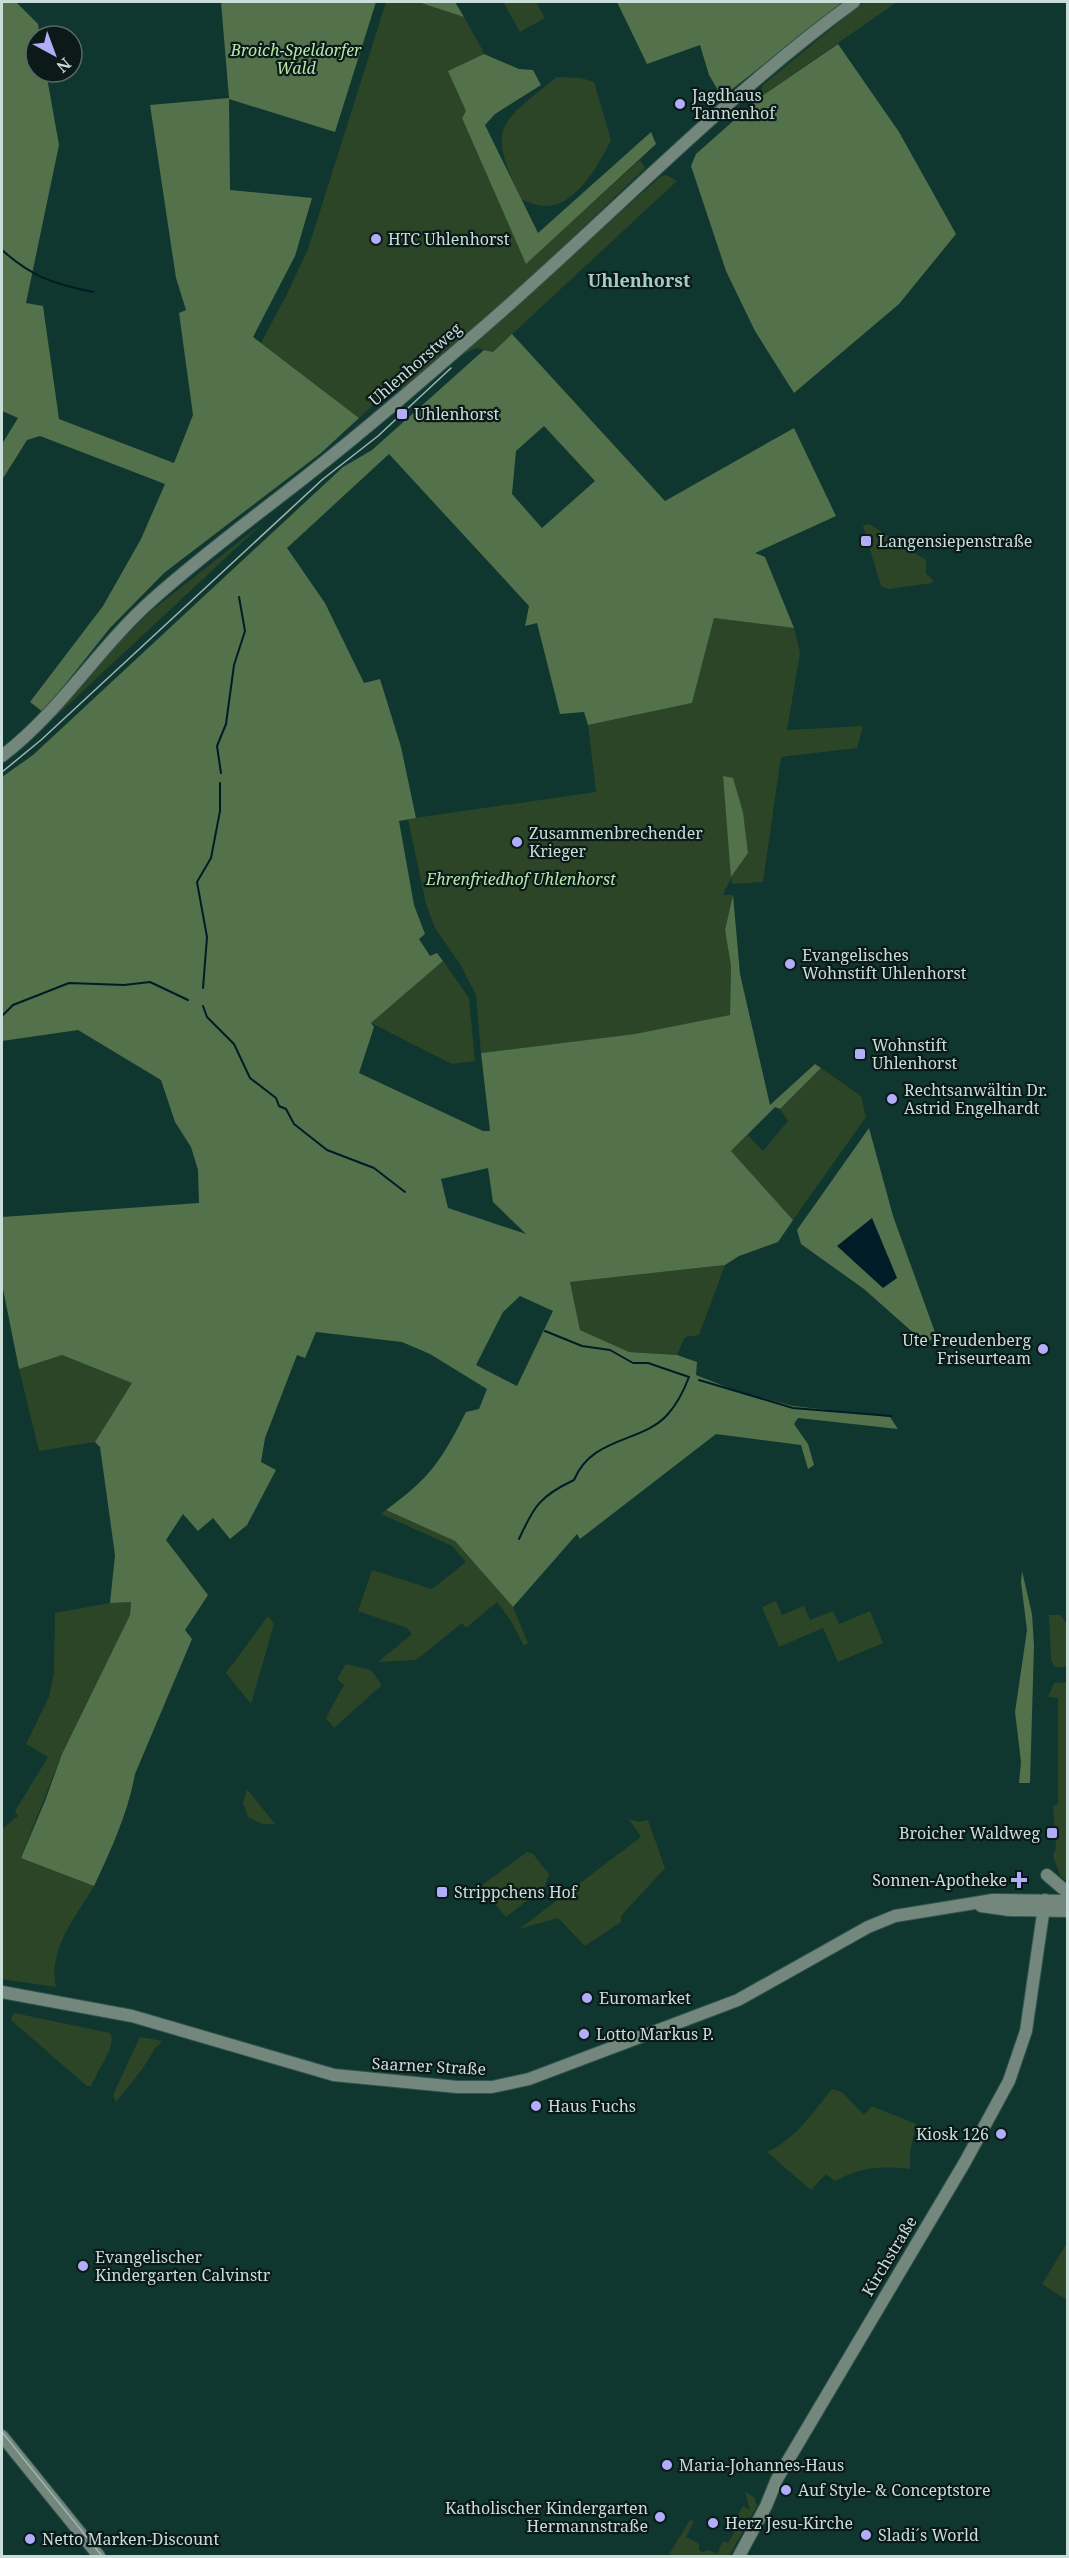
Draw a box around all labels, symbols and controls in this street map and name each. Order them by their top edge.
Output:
north arrow [24,24,84,84]
park label: Broich-Speldorfer Wald [229,39,362,79]
text: N [52,53,76,78]
place label: Jagdhaus Tannenhof [691,84,777,124]
marker: Jagdhaus Tannenhof [673,97,687,111]
place label: HTC Uhlenhorst [388,228,510,250]
marker: HTC Uhlenhorst [369,232,383,246]
district label: Uhlenhorst [588,268,690,292]
street label: Uhlenhorstweg [364,317,466,410]
place label: Uhlenhorst [414,403,500,425]
marker: Uhlenhorst [395,407,409,421]
place label: Langensiepenstraße [878,530,1032,552]
marker: Langensiepenstraße [859,534,873,548]
place label: Zusammenbrechender Krieger [529,822,703,862]
marker: Zusammenbrechender Krieger [510,835,524,849]
park label: Ehrenfriedhof Uhlenhorst [425,868,616,890]
place label: Evangelisches Wohnstift Uhlenhorst [802,944,967,984]
marker: Evangelisches Wohnstift Uhlenhorst [783,957,797,971]
place label: Wohnstift Uhlenhorst [872,1034,958,1074]
marker: Wohnstift Uhlenhorst [853,1047,867,1061]
place label: Rechtsanwältin Dr. Astrid Engelhardt [904,1079,1047,1119]
marker: Rechtsanwältin Dr. Astrid Engelhardt [885,1092,899,1106]
place label: Ute Freudenberg Friseurteam [902,1329,1031,1369]
marker: Ute Freudenberg Friseurteam [1036,1342,1050,1356]
place label: Broicher Waldweg [899,1822,1040,1844]
marker: Broicher Waldweg [1045,1826,1059,1840]
place label: Sonnen-Apotheke [872,1869,1007,1891]
marker: Sonnen-Apotheke [1012,1873,1026,1887]
place label: Strippchens Hof [454,1881,579,1903]
marker: Strippchens Hof [435,1885,449,1899]
place label: Euromarket [599,1987,691,2009]
marker: Euromarket [580,1991,594,2005]
place label: Lotto Markus P. [596,2023,714,2045]
marker: Lotto Markus P. [577,2027,591,2041]
street label: Saarner Straße [371,2052,487,2080]
place label: Haus Fuchs [548,2095,636,2117]
marker: Haus Fuchs [529,2099,543,2113]
place label: Kiosk 126 [916,2123,989,2145]
marker: Kiosk 126 [994,2127,1008,2141]
street label: Kirchstraße [856,2212,922,2300]
place label: Evangelischer Kindergarten Calvinstr [95,2246,271,2286]
marker: Evangelischer Kindergarten Calvinstr [76,2259,90,2273]
place label: Maria-Johannes-Haus [679,2454,844,2476]
marker: Maria-Johannes-Haus [660,2458,674,2472]
place label: Auf Style- & Conceptstore [798,2479,991,2501]
marker: Auf Style- & Conceptstore [779,2483,793,2497]
place label: Katholischer Kindergarten Hermannstraße [445,2497,648,2537]
marker: Katholischer Kindergarten Hermannstraße [653,2510,667,2524]
place label: Herz Jesu-Kirche [725,2512,853,2534]
marker: Herz Jesu-Kirche [706,2516,720,2530]
place label: Sladi´s World [878,2524,979,2546]
place label: Netto Marken-Discount [42,2528,219,2550]
marker: Sladi´s World [859,2528,873,2542]
marker: Netto Marken-Discount [23,2532,37,2546]

